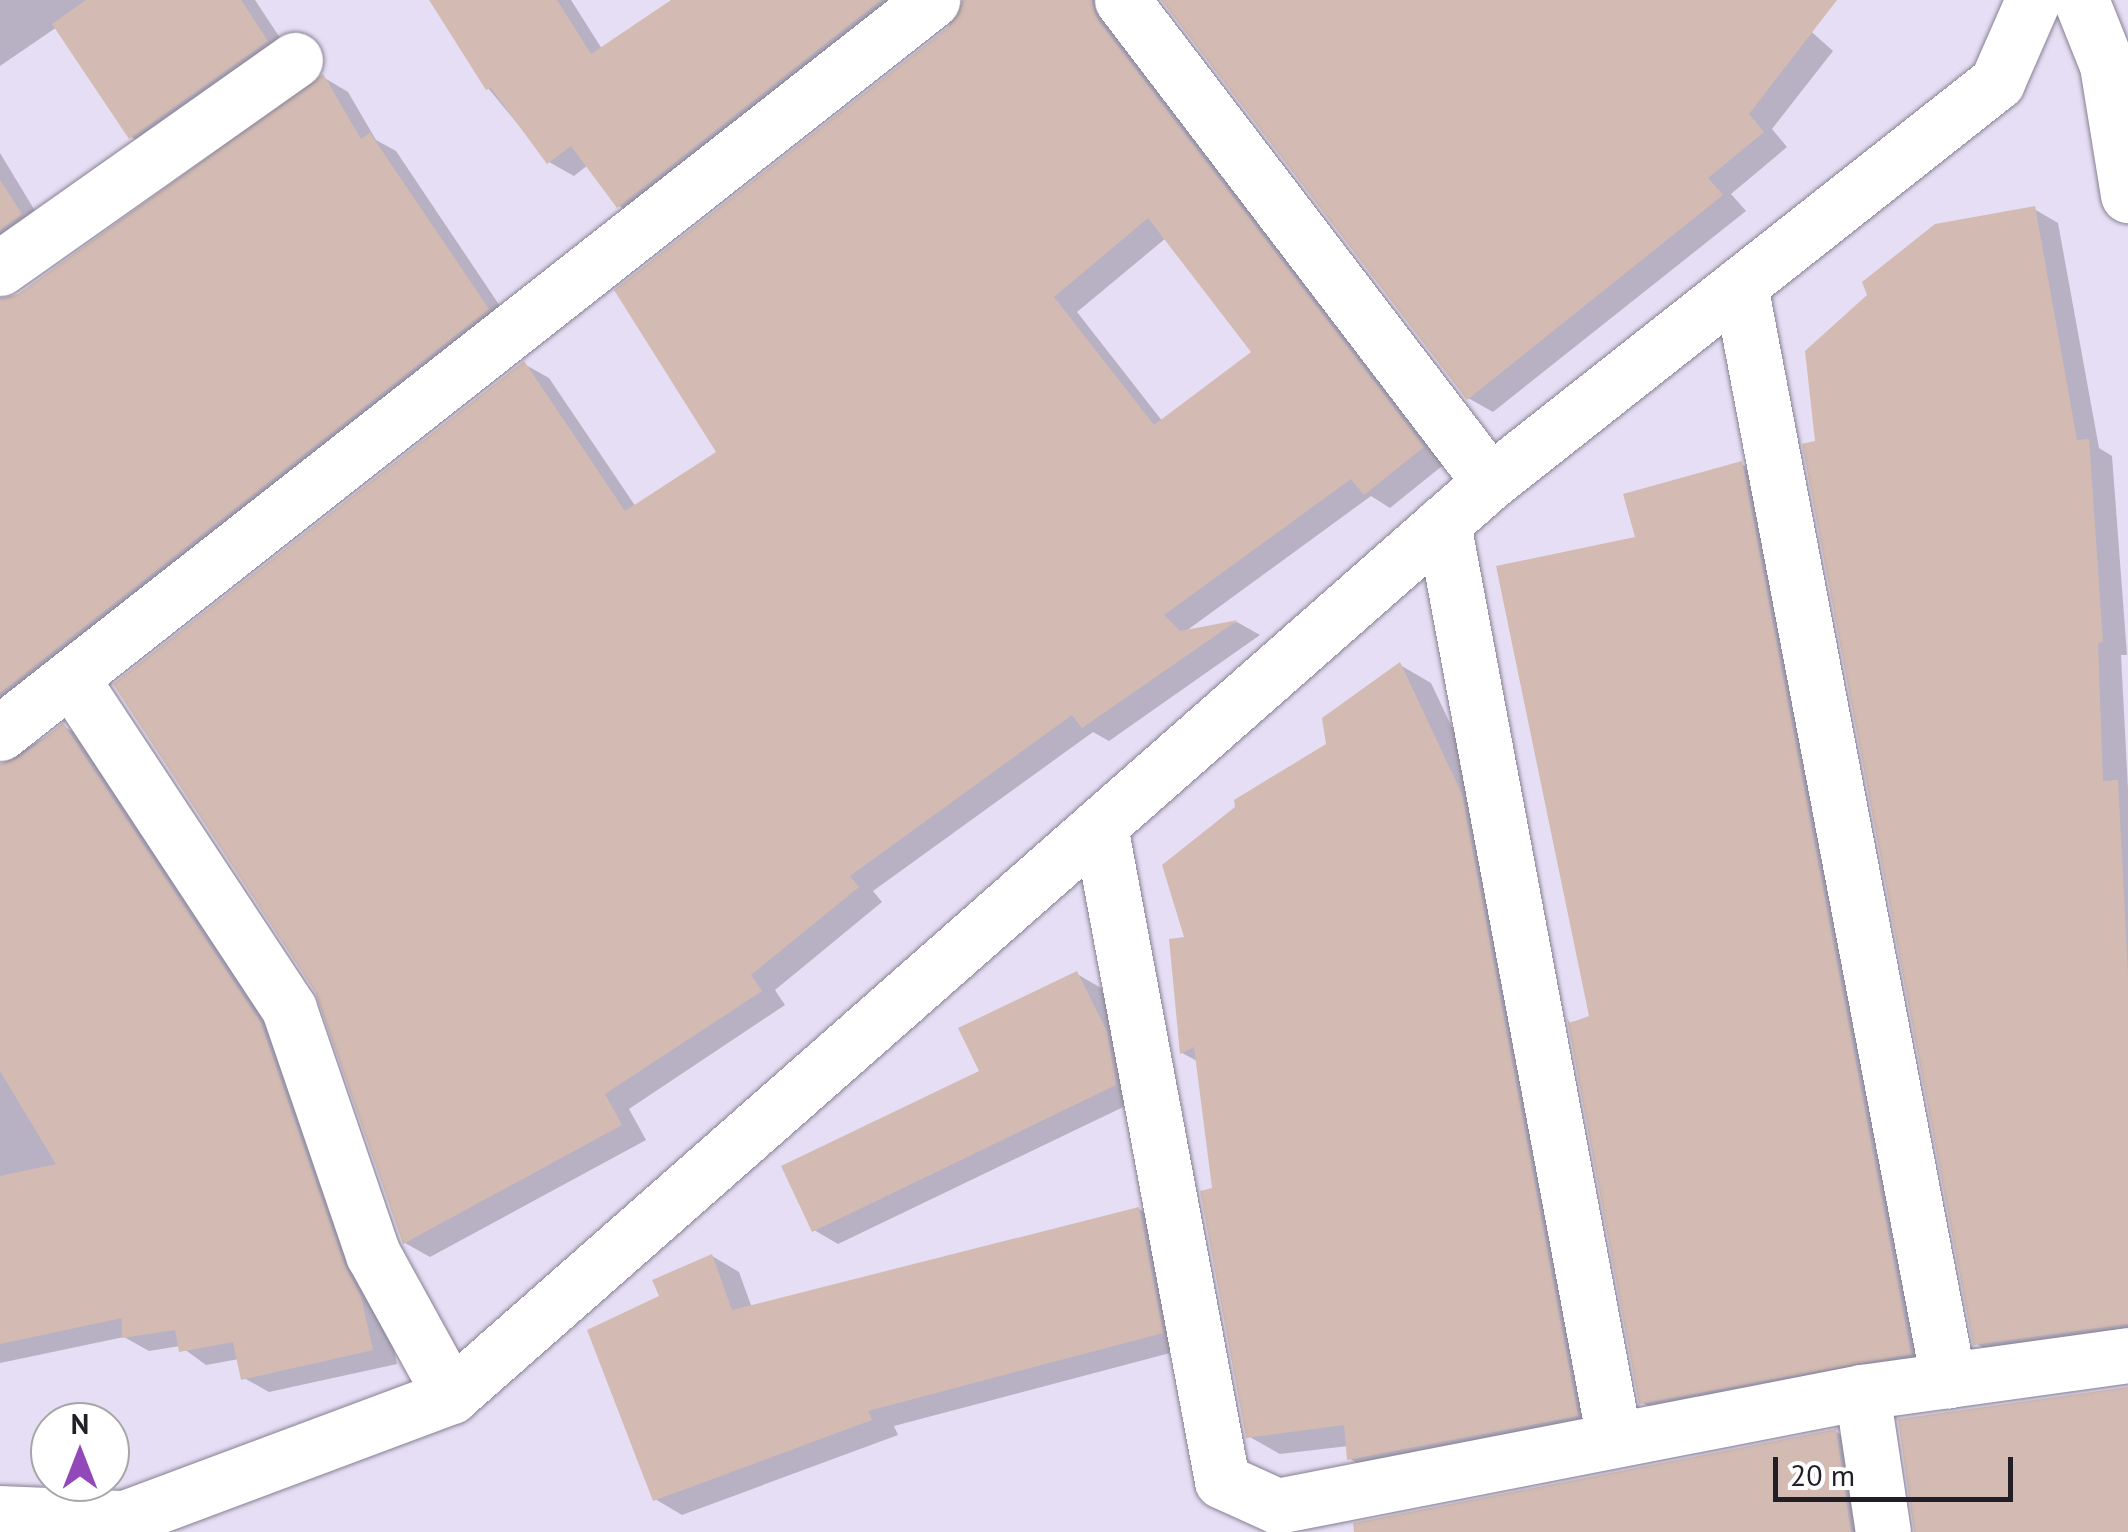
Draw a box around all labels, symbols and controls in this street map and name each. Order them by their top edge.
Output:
north arrow [30,1402,130,1502]
text: N [71,1405,89,1442]
scale bar [1778,1437,2018,1499]
text: 20 m [1790,1455,1855,1494]

